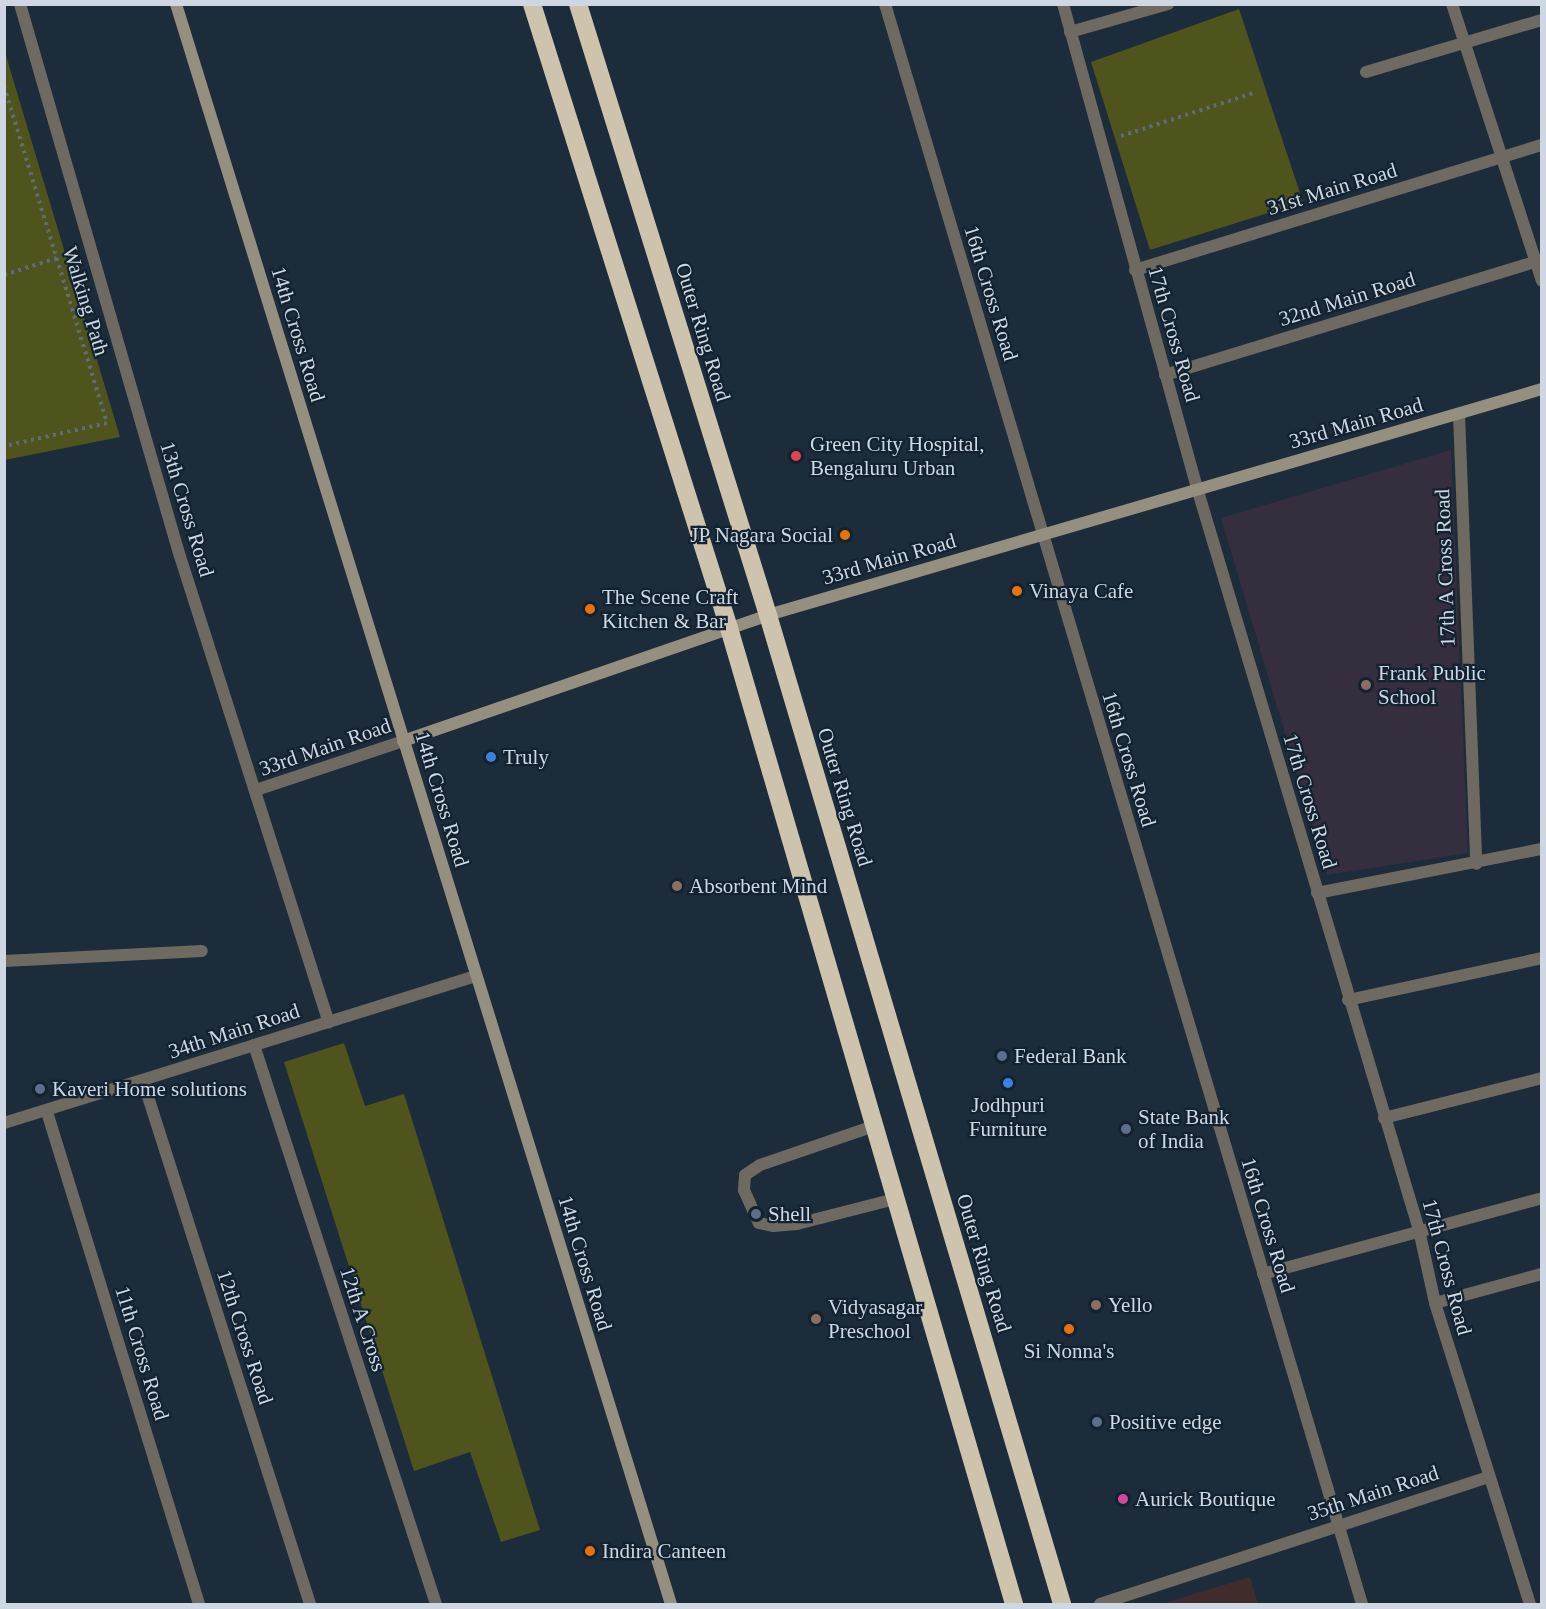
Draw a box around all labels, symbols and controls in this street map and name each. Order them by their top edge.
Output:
street label: 31st Main Road [1264,157,1400,221]
street label: 16th Cross Road [958,222,1024,364]
street label: Walking Path [57,243,115,359]
street label: Outer Ring Road [670,260,736,404]
street label: 14th Cross Road [265,263,331,405]
street label: 17th Cross Road [1143,263,1205,405]
street label: 32nd Main Road [1276,266,1418,332]
street label: 33rd Main Road [1286,392,1426,454]
place label: Green City Hospital, Bengaluru Urban [810,431,984,481]
street label: 13th Cross Road [154,438,220,580]
marker: Green City Hospital, Bengaluru Urban [787,447,805,465]
street label: 17th A Cross Road [1430,487,1460,649]
place label: JP Nagara Social [690,522,833,548]
street label: 33rd Main Road [819,528,959,590]
marker: JP Nagara Social [838,528,852,542]
place label: Vinaya Cafe [1029,578,1133,604]
place label: The Scene Craft Kitchen & Bar [602,584,738,634]
marker: Vinaya Cafe [1010,584,1024,598]
marker: The Scene Craft Kitchen & Bar [583,602,597,616]
place label: Frank Public School [1378,660,1486,710]
marker: Frank Public School [1359,678,1373,692]
street label: 16th Cross Road [1096,688,1162,830]
street label: 33rd Main Road [256,713,394,781]
street label: Outer Ring Road [812,725,878,869]
street label: 14th Cross Road [409,728,475,870]
street label: 17th Cross Road [1277,730,1343,872]
place label: Truly [503,744,549,770]
marker: Truly [484,750,498,764]
place label: Absorbent Mind [689,873,827,899]
marker: Absorbent Mind [670,879,684,893]
street label: 34th Main Road [165,998,303,1064]
place label: Federal Bank [1014,1043,1127,1069]
marker: Federal Bank [995,1049,1009,1063]
place label: Kaveri Home solutions [52,1076,247,1102]
marker: Jodhpuri Furniture [1001,1076,1015,1090]
marker: Kaveri Home solutions [33,1082,47,1096]
place label: Jodhpuri Furniture [969,1092,1047,1142]
place label: State Bank of India [1138,1104,1230,1154]
marker: State Bank of India [1119,1122,1133,1136]
street label: 16th Cross Road [1235,1154,1301,1296]
street label: Outer Ring Road [951,1191,1017,1335]
street label: 14th Cross Road [552,1192,618,1334]
street label: 17th Cross Road [1417,1196,1477,1338]
place label: Shell [768,1201,811,1227]
marker: Shell [749,1207,763,1221]
street label: 12th A Cross [334,1262,392,1376]
street label: 12th Cross Road [211,1267,279,1407]
street label: 11th Cross Road [110,1283,174,1423]
place label: Yello [1108,1292,1153,1318]
place label: Vidyasagar Preschool [828,1294,922,1344]
marker: Yello [1089,1298,1103,1312]
marker: Vidyasagar Preschool [809,1312,823,1326]
marker: Si Nonna's [1062,1322,1076,1336]
place label: Si Nonna's [1024,1338,1114,1364]
place label: Positive edge [1109,1409,1222,1435]
marker: Positive edge [1090,1415,1104,1429]
street label: 35th Main Road [1304,1460,1442,1526]
place label: Aurick Boutique [1135,1486,1276,1512]
marker: Aurick Boutique [1116,1492,1130,1506]
place label: Indira Canteen [602,1538,726,1564]
marker: Indira Canteen [583,1544,597,1558]

